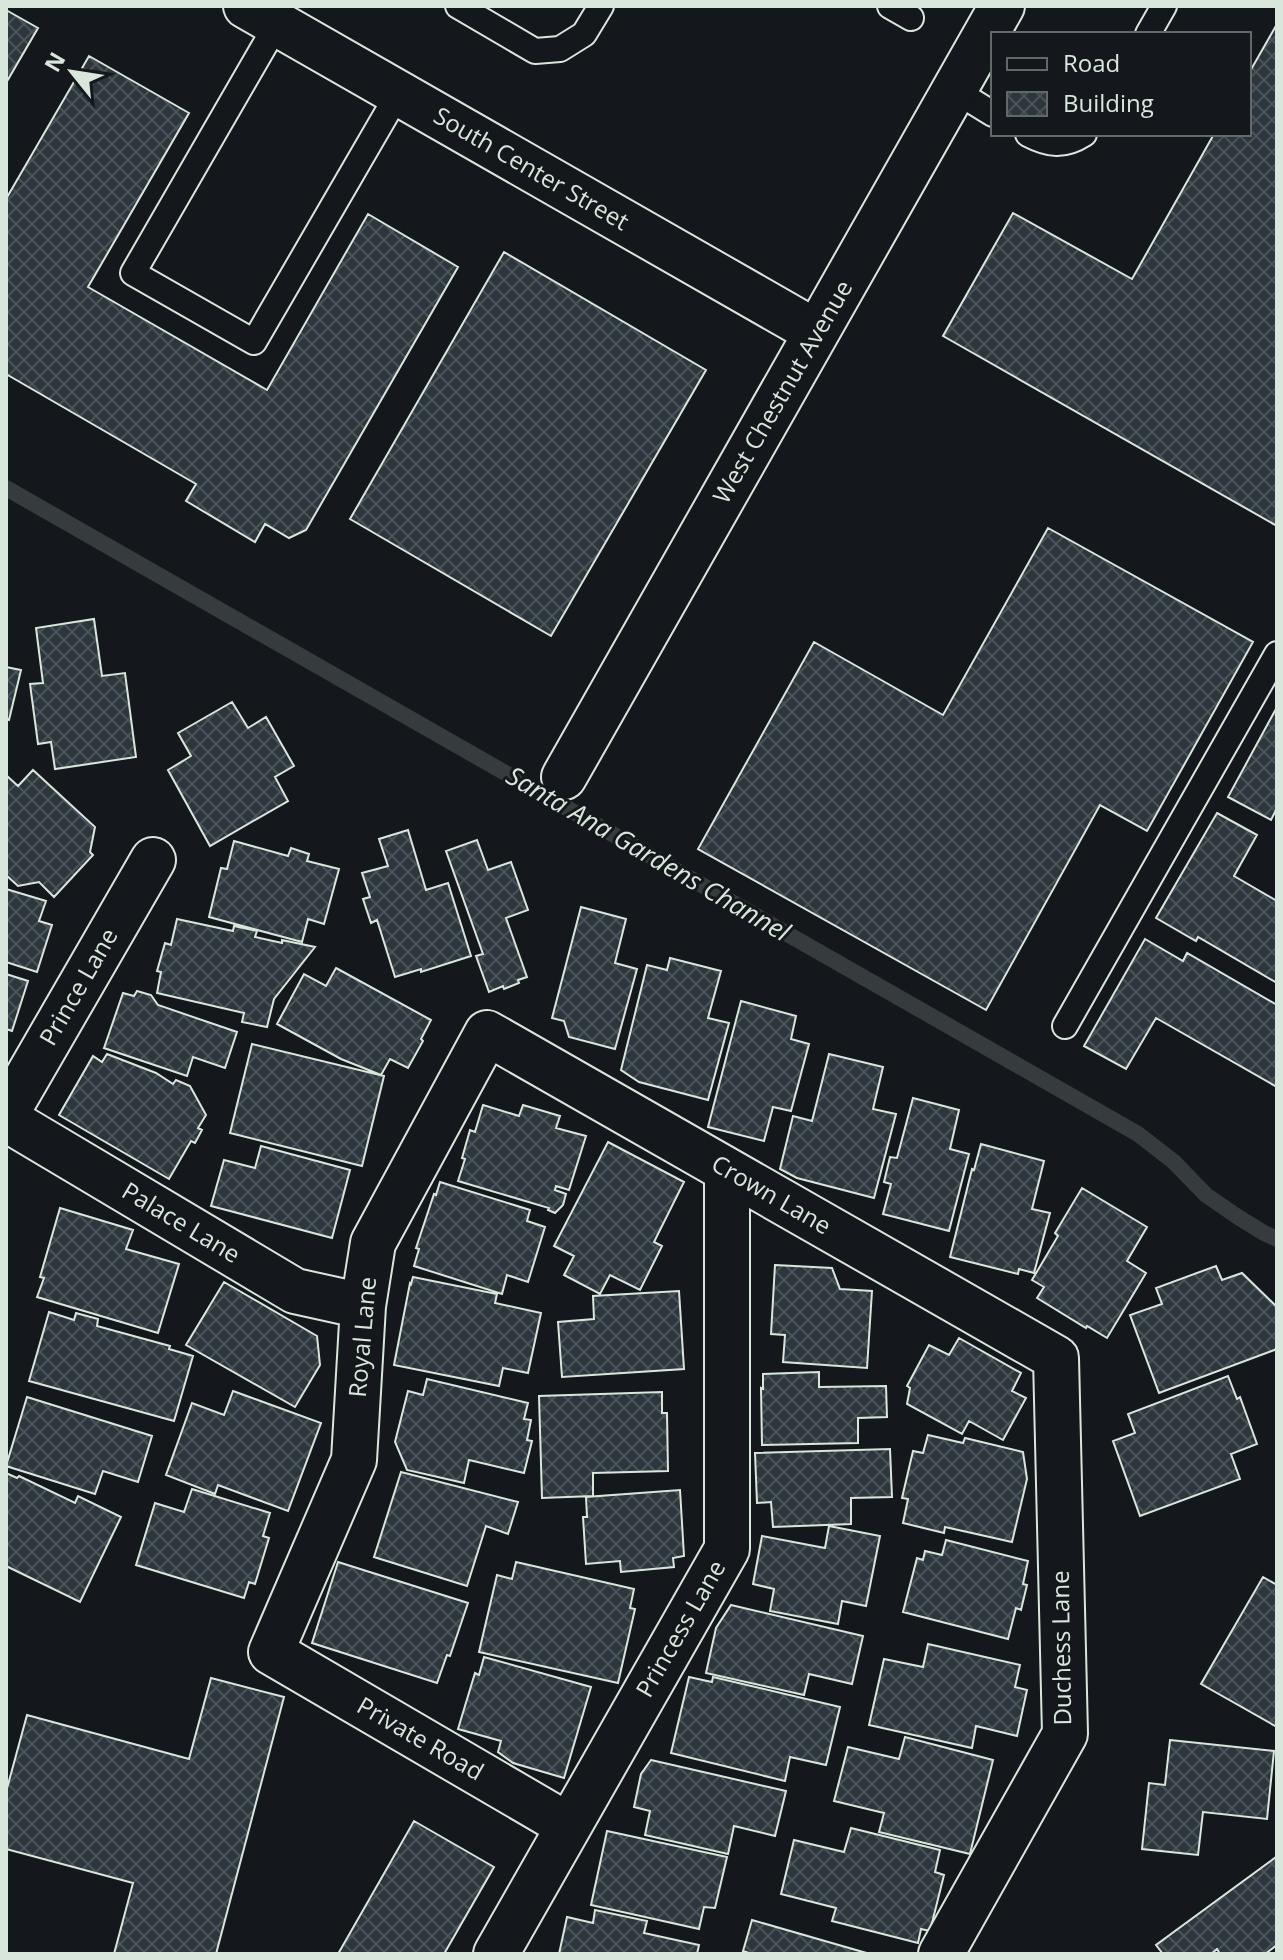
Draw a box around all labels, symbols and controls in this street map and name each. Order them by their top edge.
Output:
north arrow [32,32,112,112]
legend [991,32,1251,136]
text: N [36,46,71,77]
text: Road [1063,46,1120,79]
text: Building [1063,86,1154,119]
street label: South Center Street [428,98,635,237]
street label: West Chestnut Avenue [704,273,859,509]
water label: Santa Ana Gardens Channel [500,757,798,950]
street label: Prince Lane [31,922,125,1051]
street label: Crown Lane [706,1146,838,1241]
street label: Palace Lane [117,1173,247,1270]
street label: Royal Lane [340,1275,383,1399]
street label: Princess Lane [627,1554,732,1703]
street label: Duchess Lane [1043,1570,1078,1726]
street label: Private Road [351,1688,490,1787]

